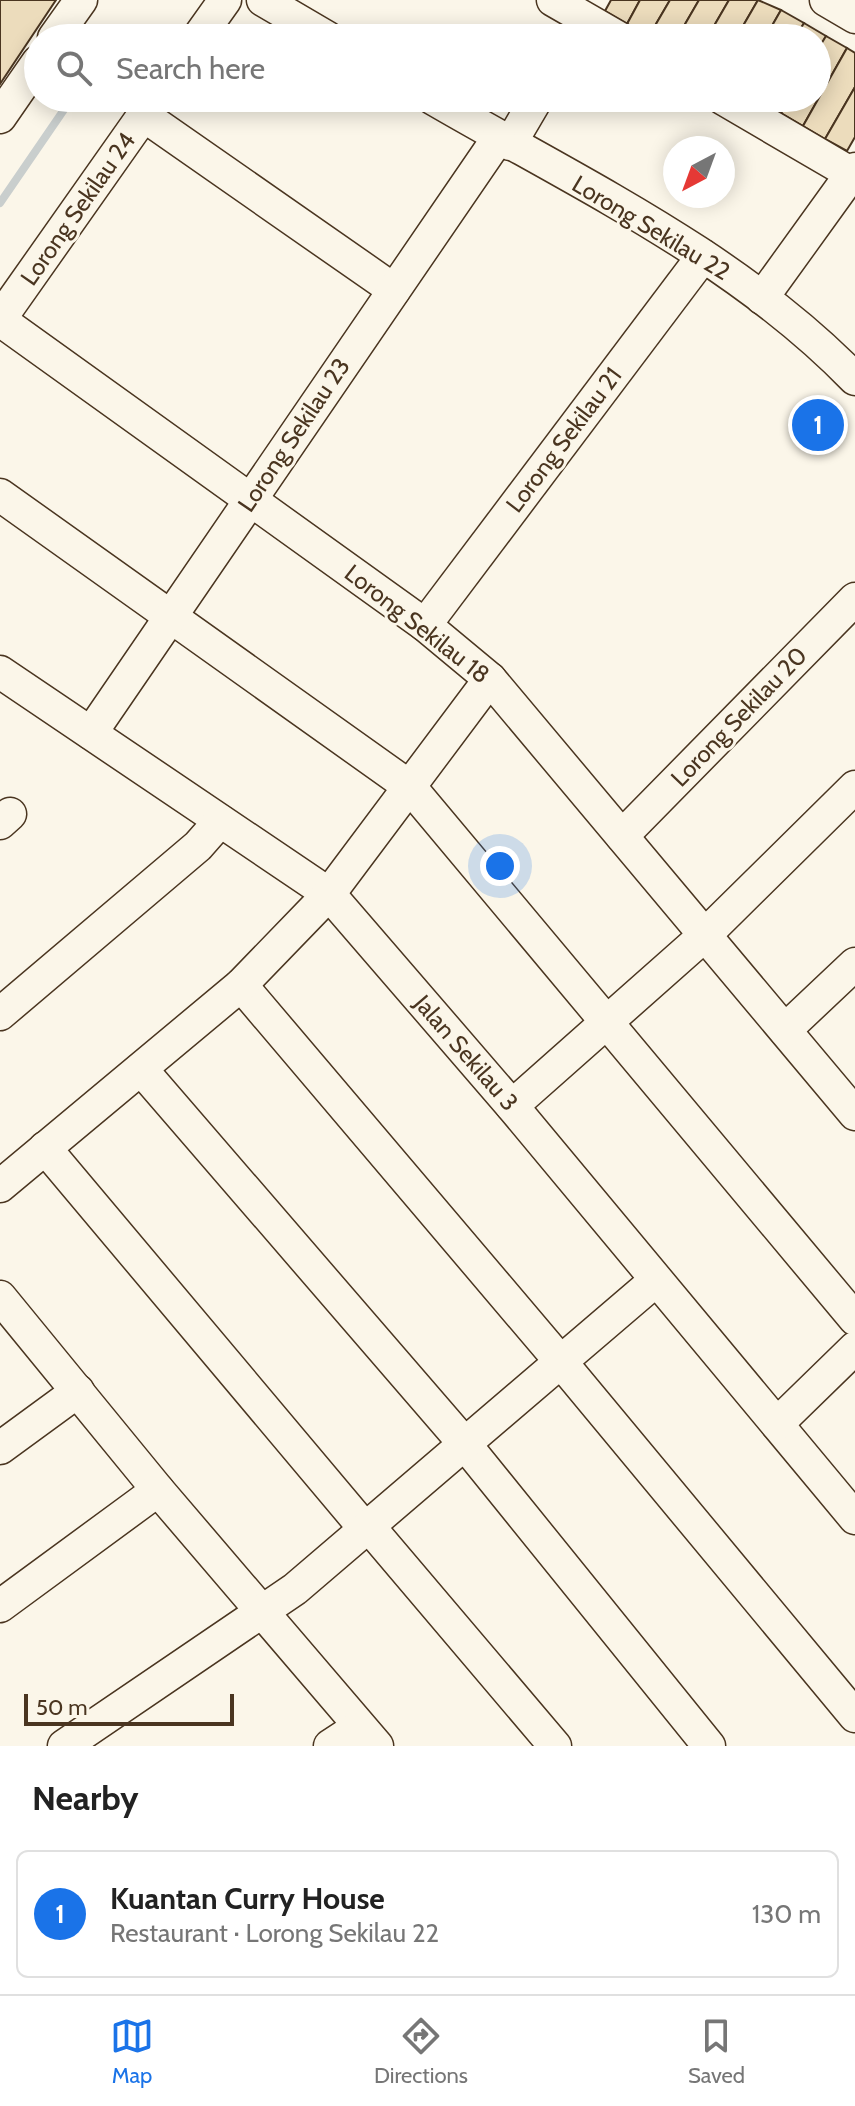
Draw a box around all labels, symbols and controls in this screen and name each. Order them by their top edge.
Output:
search box [24,24,831,112]
icon: search [52,46,96,90]
text: Search here [116,50,265,87]
street label: Lorong Sekilau 24 [14,127,141,291]
north arrow [663,136,735,208]
street label: Lorong Sekilau 22 [567,169,735,286]
street label: Lorong Sekilau 23 [231,352,356,517]
street label: Lorong Sekilau 21 [500,362,628,518]
pin: 1 [792,395,844,455]
street label: Lorong Sekilau 18 [339,558,496,689]
street label: Lorong Sekilau 20 [665,641,813,792]
your location [480,846,520,886]
street label: Jalan Sekilau 3 [408,988,524,1116]
scale bar [24,1690,234,1726]
text: 50 m [36,1694,88,1721]
text: Nearby [32,1777,139,1819]
text: Kuantan Curry House [110,1880,385,1917]
text: 1 [55,1898,65,1930]
text: 130 m [752,1898,821,1930]
text: Restaurant · Lorong Sekilau 22 [110,1917,439,1949]
tab: Map [110,2014,154,2089]
tab: Directions [374,2014,468,2089]
tab: Saved [688,2014,745,2089]

